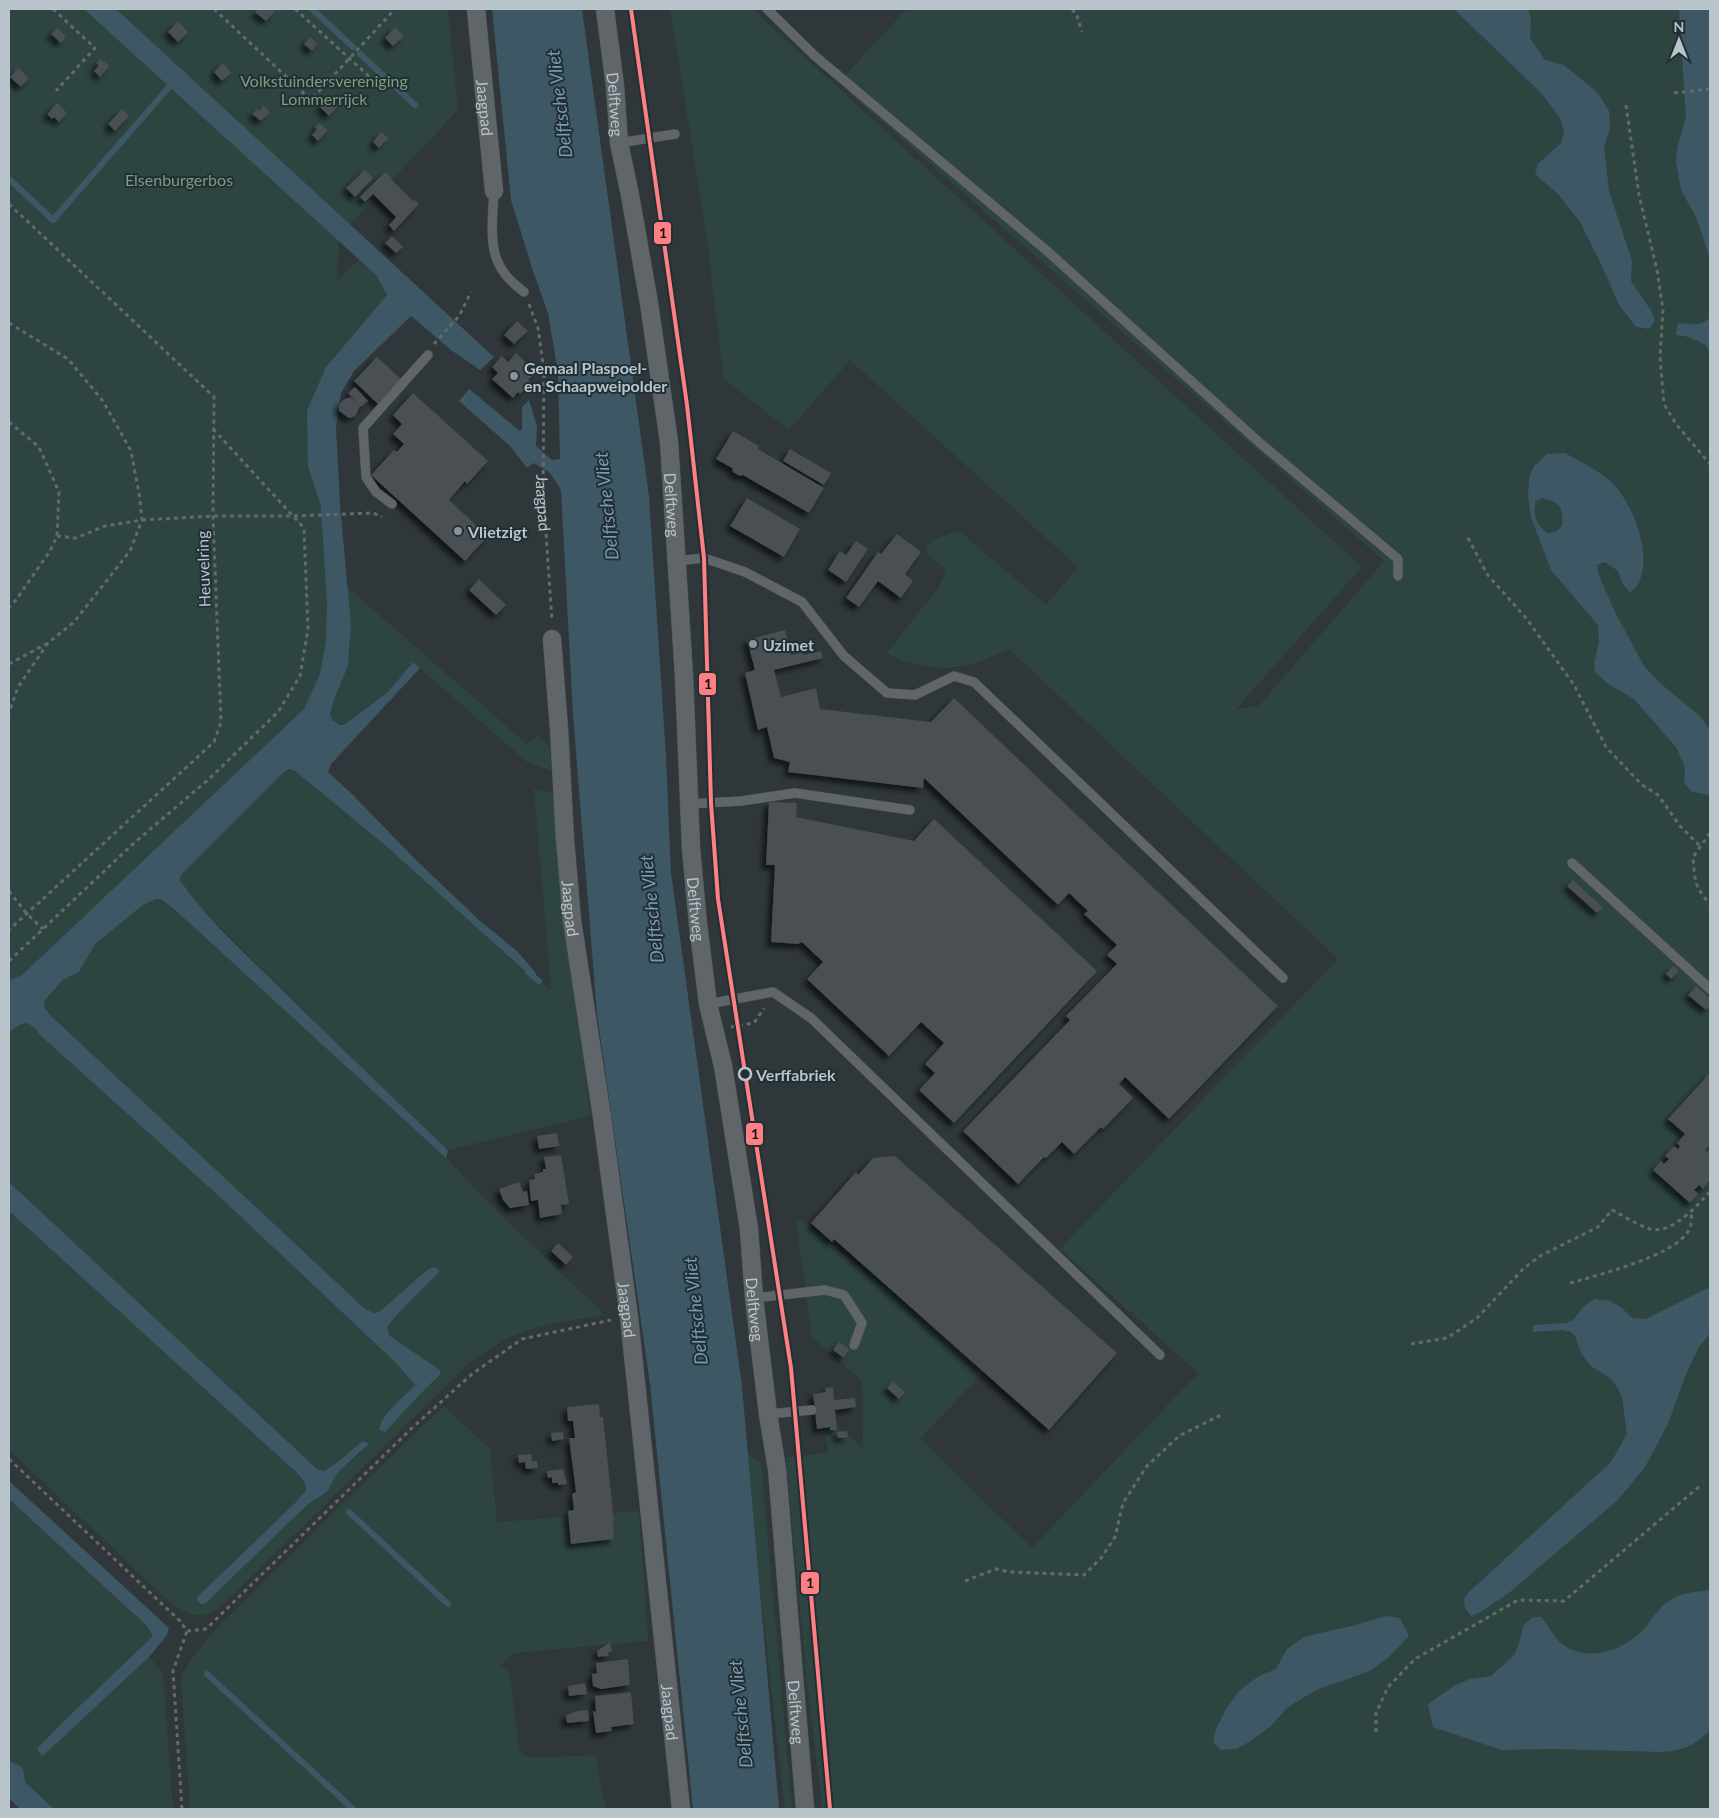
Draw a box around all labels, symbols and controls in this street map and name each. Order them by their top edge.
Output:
north arrow [1654,15,1704,65]
text: N [1674,18,1684,35]
water label: Delftsche Vliet [541,48,577,159]
park label: Volkstuindersvereniging Lommerrijck [240,71,408,108]
street label: Delftweg [604,71,628,137]
street label: Jaagpad [474,78,498,137]
park label: Elsenburgerbos [125,170,233,189]
line badge: 1 [653,221,672,245]
text: 1 [659,224,667,241]
place label: Gemaal Plaspoel- en Schaapweipolder [524,358,667,395]
marker: Gemaal Plaspoel- en Schaapweipolder [508,370,520,382]
water label: Delftsche Vliet [589,450,623,561]
street label: Delftweg [661,472,685,538]
street label: Jaagpad [533,475,555,532]
place label: Vlietzigt [467,522,527,541]
marker: Vlietzigt [452,525,464,537]
street label: Heuvelring [192,530,214,608]
place label: Uzimet [763,635,814,654]
marker: Uzimet [747,638,759,650]
line badge: 1 [698,672,717,696]
text: 1 [704,675,712,692]
water label: Delftsche Vliet [634,853,668,964]
street label: Delftweg [684,876,710,942]
street label: Jaagpad [559,879,584,938]
place label: Verffabriek [755,1065,836,1084]
marker: Verffabriek [738,1067,752,1081]
line badge: 1 [745,1122,764,1146]
text: 1 [751,1125,759,1142]
water label: Delftsche Vliet [678,1255,712,1366]
street label: Delftweg [743,1276,769,1342]
street label: Jaagpad [615,1280,641,1338]
line badge: 1 [800,1571,820,1595]
text: 1 [806,1574,814,1591]
water label: Delftsche Vliet [723,1658,757,1769]
street label: Delftweg [785,1679,809,1745]
street label: Jaagpad [658,1683,683,1741]

